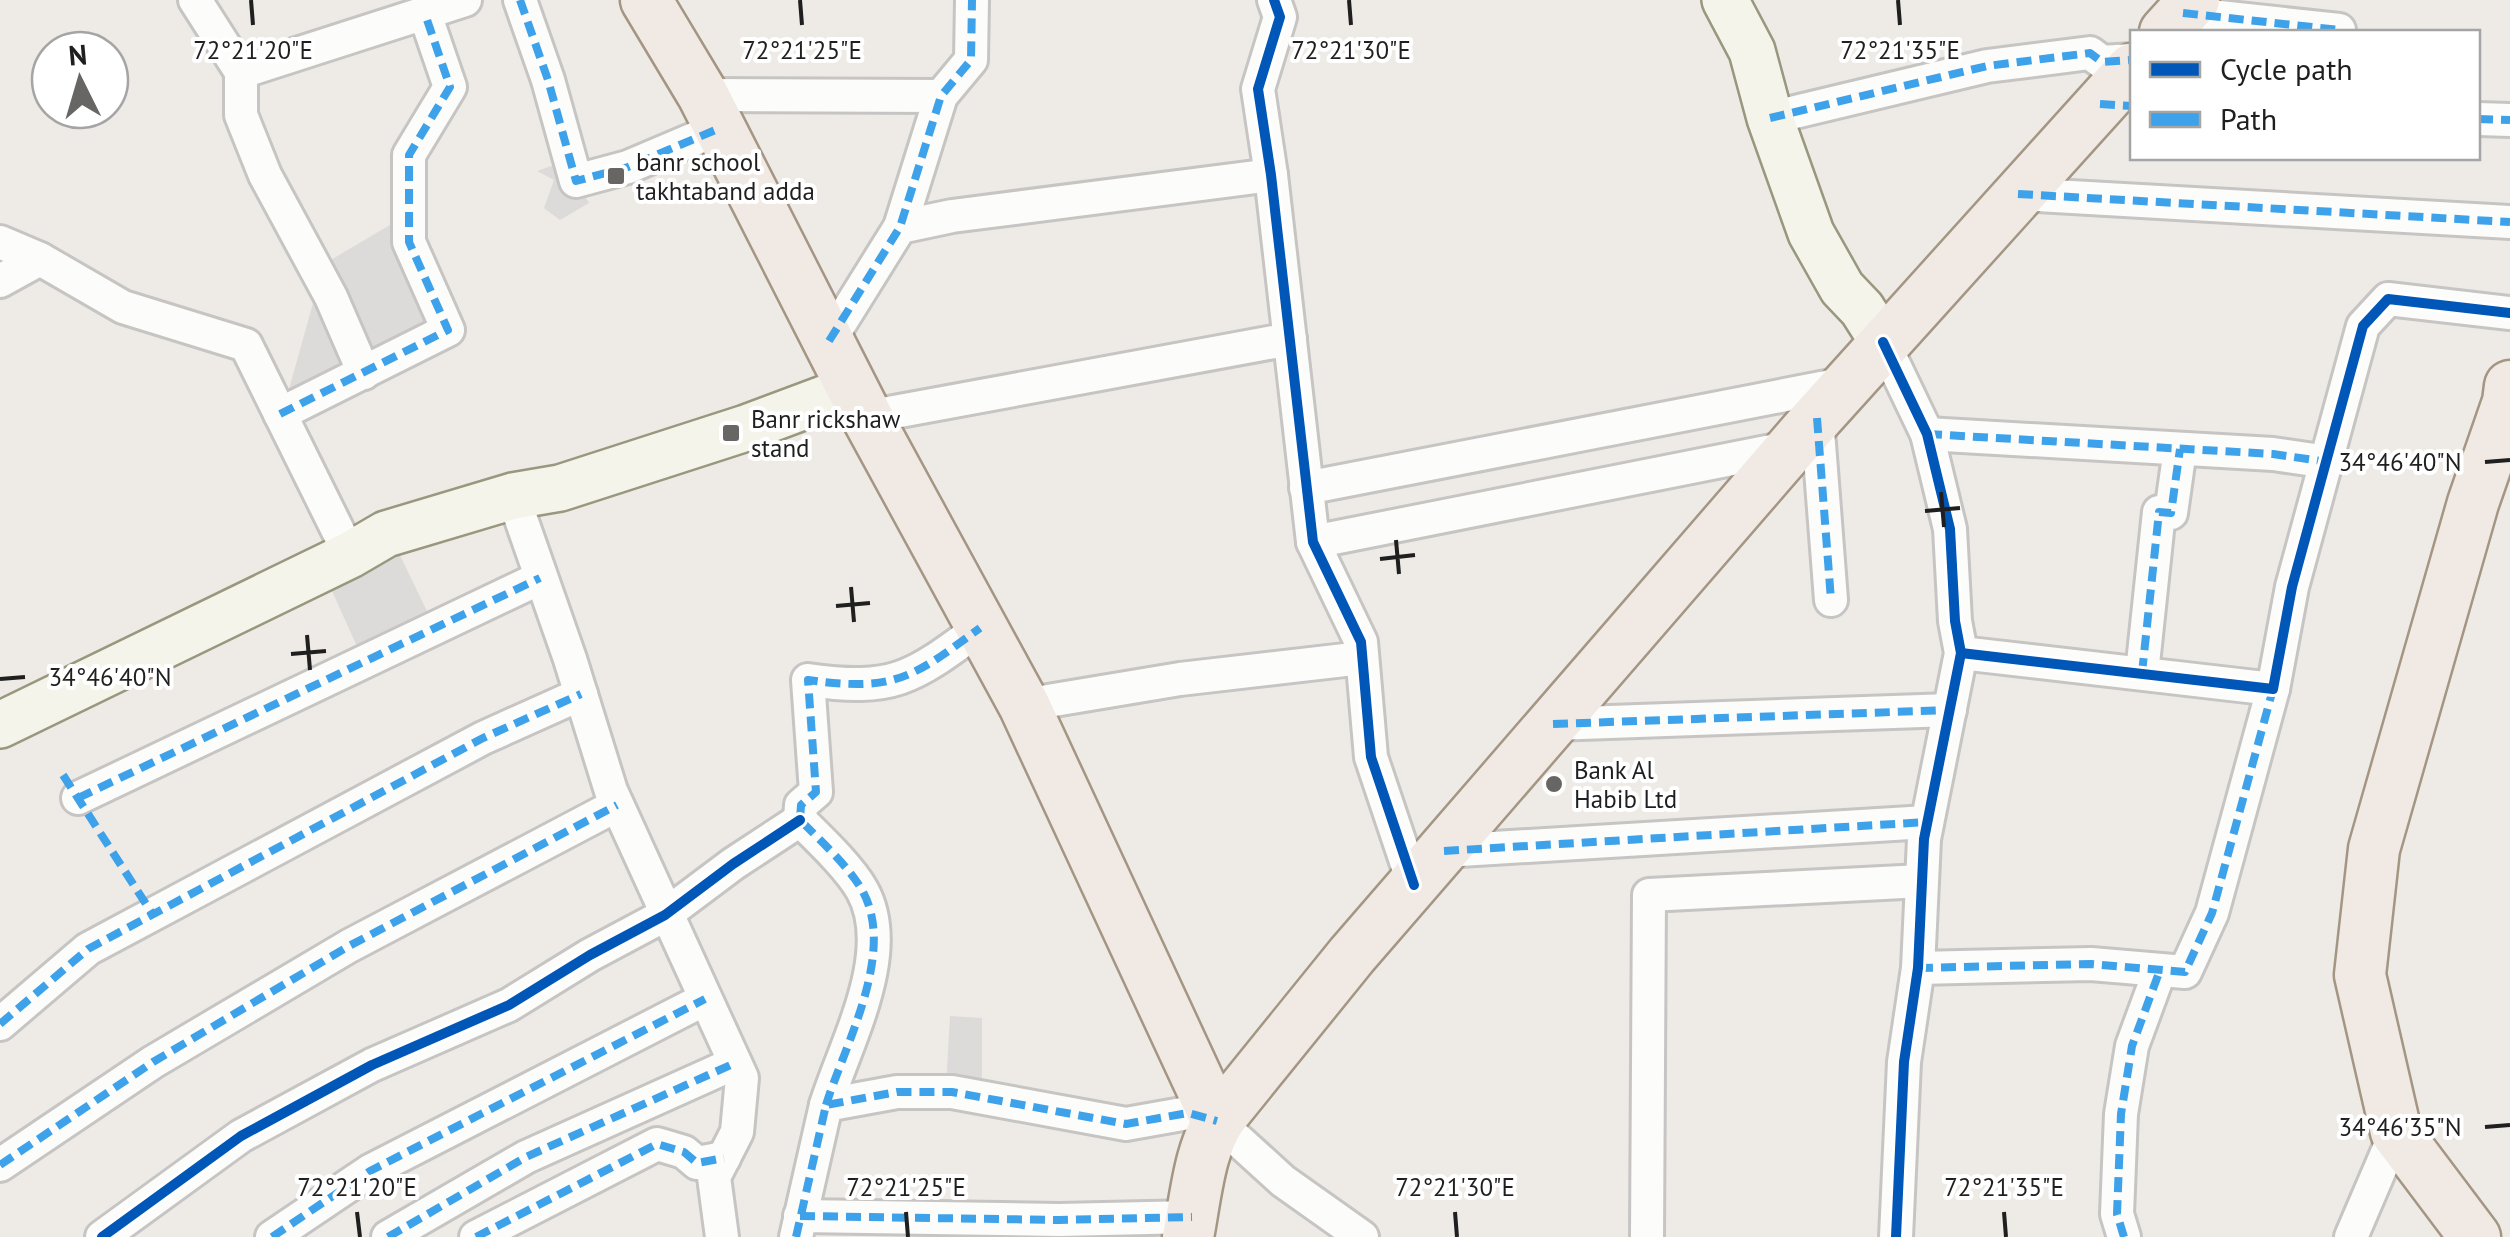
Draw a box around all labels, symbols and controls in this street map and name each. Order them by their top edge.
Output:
north arrow [30,30,130,130]
legend [2130,30,2480,160]
text: 72°21'20"E [193,34,313,66]
text: 72°21'25"E [742,34,862,66]
text: 72°21'30"E [1291,34,1411,66]
text: 72°21'35"E [1840,34,1960,66]
text: N [67,35,89,74]
text: Cycle path [2220,49,2353,88]
text: Path [2220,99,2277,138]
place label: banr school takhtaband adda [636,146,815,207]
marker: banr school takhtaband adda [605,165,627,187]
place label: Banr rickshaw stand [751,403,901,464]
marker: Banr rickshaw stand [720,422,742,444]
text: 34°46'40"N [2338,446,2462,478]
text: 34°46'40"N [48,661,172,693]
place label: Bank Al Habib Ltd [1574,754,1677,815]
marker: Bank Al Habib Ltd [1543,773,1565,795]
text: 34°46'35"N [2338,1111,2462,1143]
text: 72°21'20"E [297,1171,417,1203]
text: 72°21'25"E [846,1171,966,1203]
text: 72°21'30"E [1395,1171,1515,1203]
text: 72°21'35"E [1944,1171,2064,1203]

